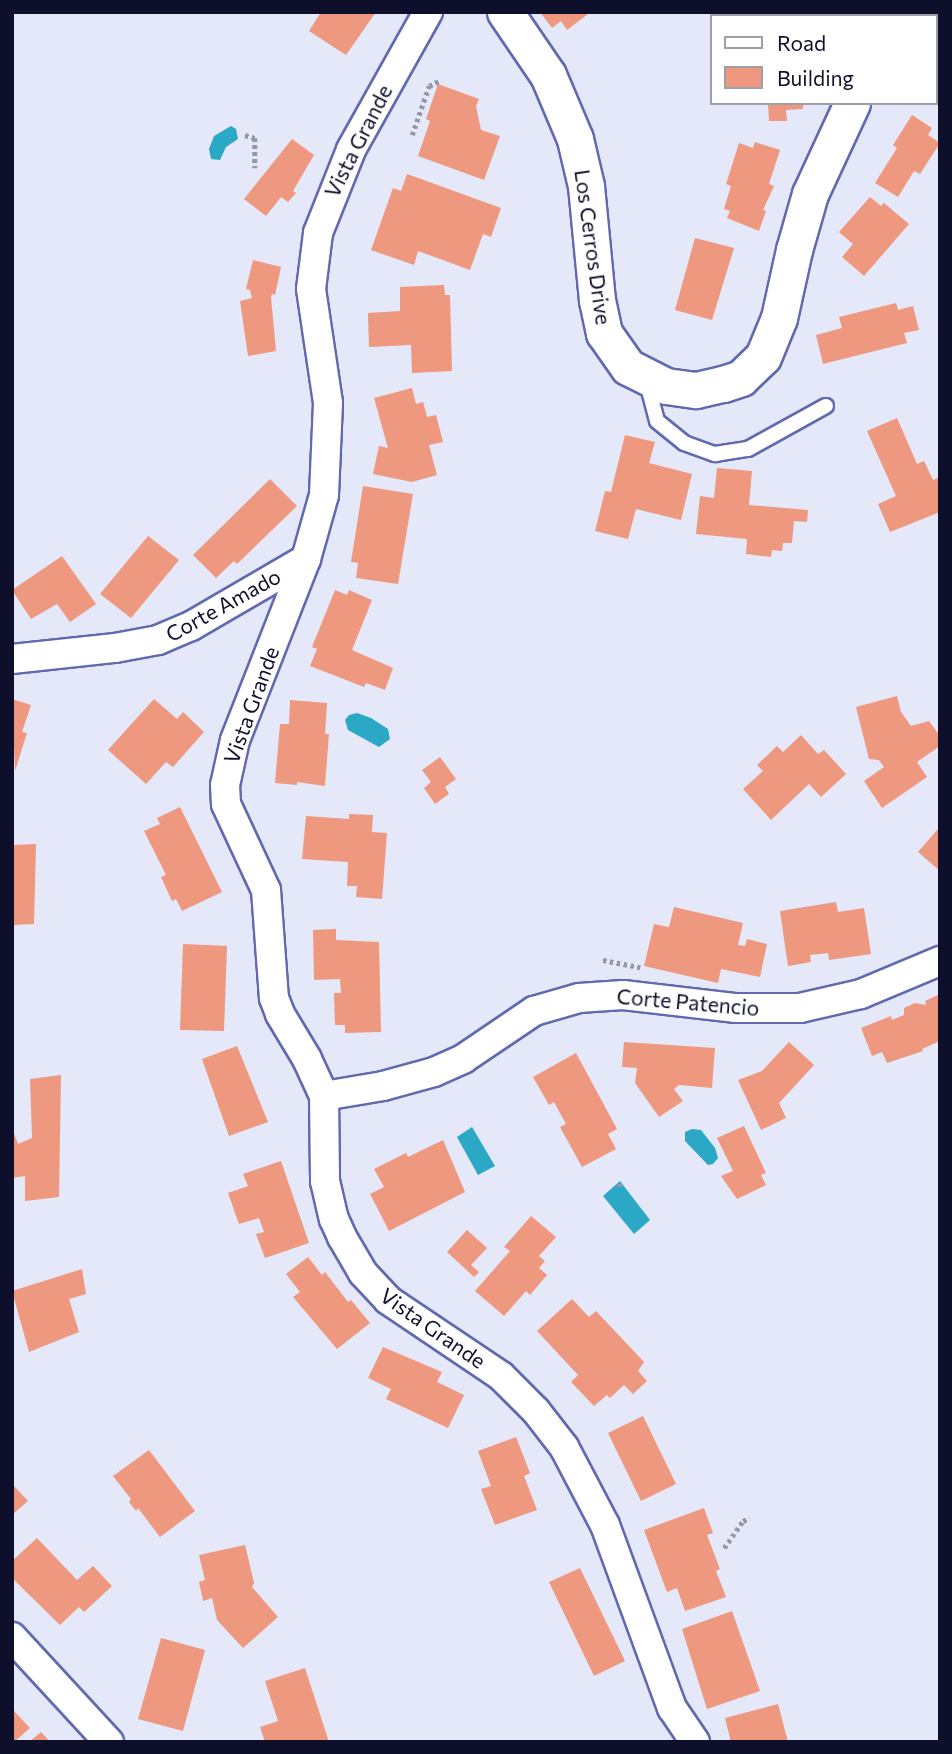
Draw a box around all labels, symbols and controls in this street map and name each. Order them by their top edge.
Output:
legend [710,14,938,105]
text: Road [777,30,826,55]
text: Building [777,65,854,90]
street label: Vista Grande [319,81,397,201]
street label: Los Cerros Drive [570,168,616,326]
street label: Corte Amado [161,563,285,647]
street label: Vista Grande [218,643,284,767]
street label: Corte Patencio [616,983,760,1021]
street label: Vista Grande [376,1282,490,1374]

